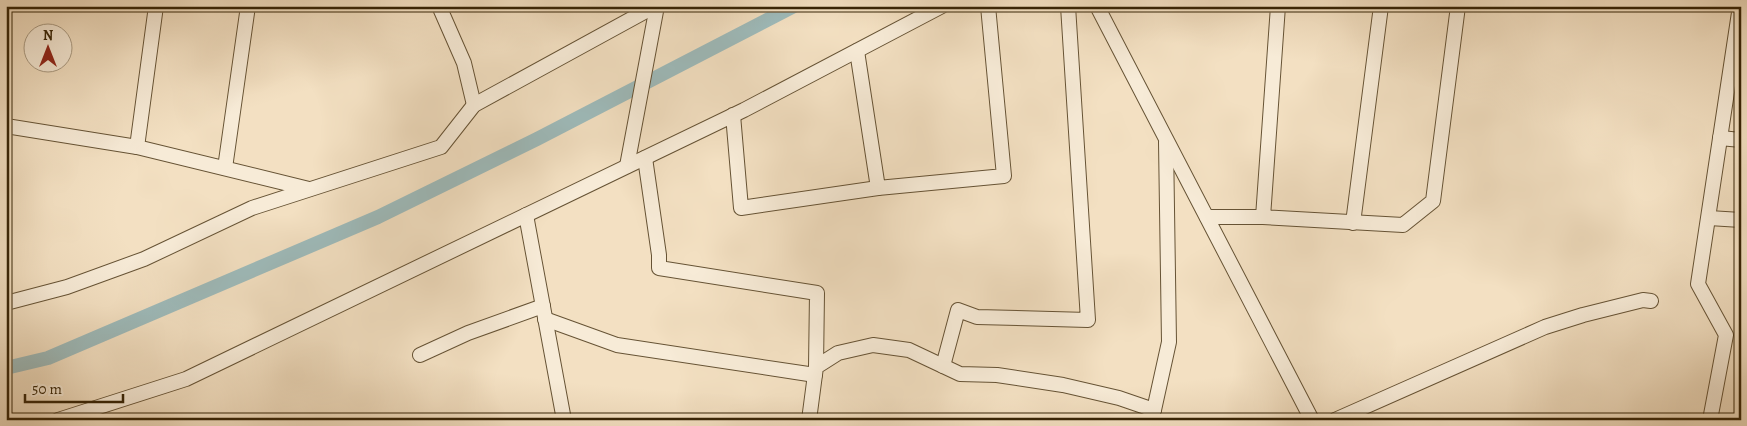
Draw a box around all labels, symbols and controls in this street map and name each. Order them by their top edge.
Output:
north arrow [22,22,72,72]
text: N [43,26,53,45]
scale bar [25,371,122,403]
text: 50 m [32,379,62,399]

